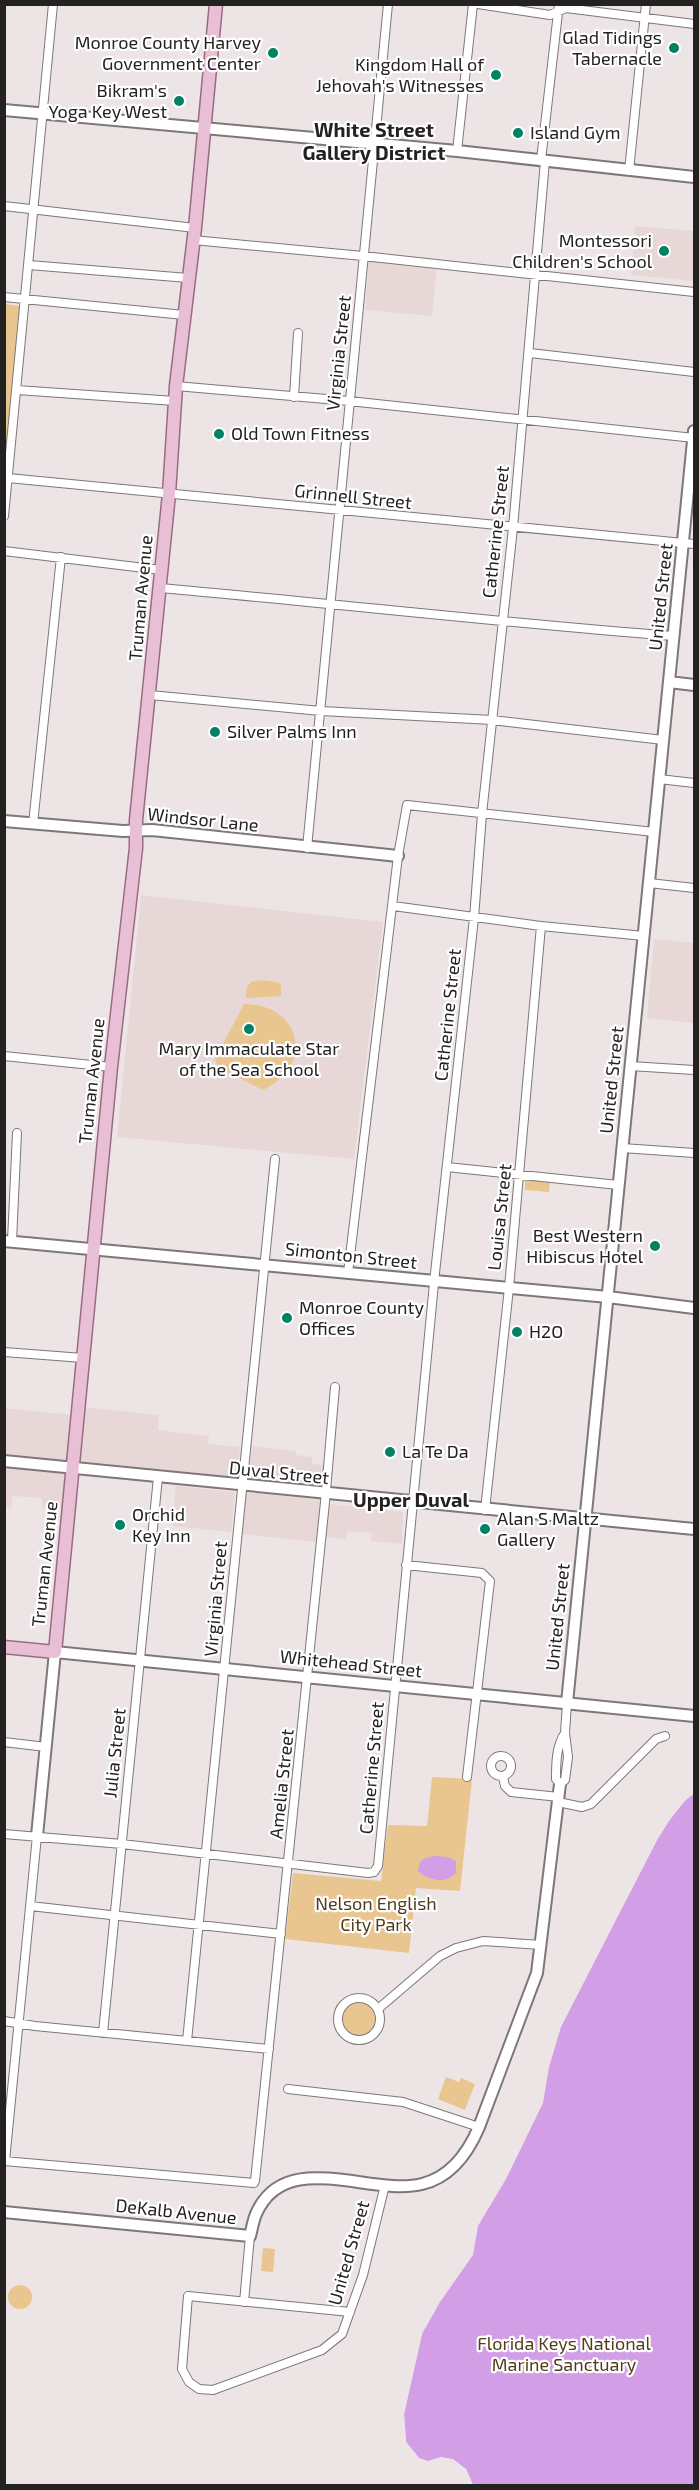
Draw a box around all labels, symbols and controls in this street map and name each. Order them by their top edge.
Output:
place label: Glad Tidings Tabernacle [562,26,662,69]
place label: Monroe County Harvey Government Center [75,31,261,74]
marker: Glad Tidings Tabernacle [667,41,681,55]
marker: Monroe County Harvey Government Center [266,46,280,60]
place label: Kingdom Hall of Jehovah's Witnesses [316,53,485,96]
marker: Kingdom Hall of Jehovah's Witnesses [489,68,503,82]
place label: Bikram's Yoga Key West [49,79,167,122]
marker: Bikram's Yoga Key West [172,94,186,108]
district label: White Street Gallery District [303,117,445,165]
place label: Island Gym [530,121,620,143]
marker: Island Gym [511,126,525,140]
place label: Montessori Children's School [512,229,653,272]
marker: Montessori Children's School [657,244,671,258]
street label: Virginia Street [321,294,355,412]
place label: Old Town Fitness [231,422,370,444]
marker: Old Town Fitness [212,427,226,441]
street label: Catherine Street [477,464,513,599]
street label: Grinnell Street [293,479,413,513]
street label: Truman Avenue [124,534,156,662]
street label: United Street [643,542,677,652]
place label: Silver Palms Inn [227,720,357,742]
marker: Silver Palms Inn [208,725,222,739]
street label: Windsor Lane [146,802,260,836]
street label: Catherine Street [429,947,465,1082]
street label: Truman Avenue [73,1017,109,1145]
marker: Mary Immaculate Star of the Sea School [242,1022,256,1036]
street label: United Street [594,1025,628,1135]
place label: Mary Immaculate Star of the Sea School [159,1037,339,1080]
street label: Louisa Street [482,1162,516,1271]
place label: Best Western Hibiscus Hotel [526,1224,644,1267]
street label: Simonton Street [284,1237,418,1273]
marker: Best Western Hibiscus Hotel [648,1239,662,1253]
place label: Monroe County Offices [299,1296,424,1339]
marker: Monroe County Offices [280,1311,294,1325]
place label: H2O [529,1320,563,1342]
marker: H2O [510,1325,524,1339]
place label: La Te Da [402,1440,469,1462]
marker: La Te Da [383,1445,397,1459]
street label: Duval Street [228,1456,330,1488]
district label: Upper Duval [353,1487,469,1511]
street label: Truman Avenue [26,1500,62,1628]
place label: Orchid Key Inn [132,1503,191,1546]
place label: Alan S Maltz Gallery [497,1507,599,1550]
marker: Orchid Key Inn [113,1518,127,1532]
marker: Alan S Maltz Gallery [478,1522,492,1536]
street label: Virginia Street [199,1540,231,1658]
street label: United Street [540,1562,574,1672]
street label: Whitehead Street [279,1645,423,1681]
street label: Catherine Street [354,1701,388,1835]
street label: Julia Street [98,1707,130,1799]
street label: Amelia Street [264,1728,298,1840]
park label: Nelson English City Park [315,1892,437,1935]
street label: DeKalb Avenue [114,2194,238,2228]
street label: United Street [323,2198,374,2308]
park label: Florida Keys National Marine Sanctuary [477,2332,651,2375]

